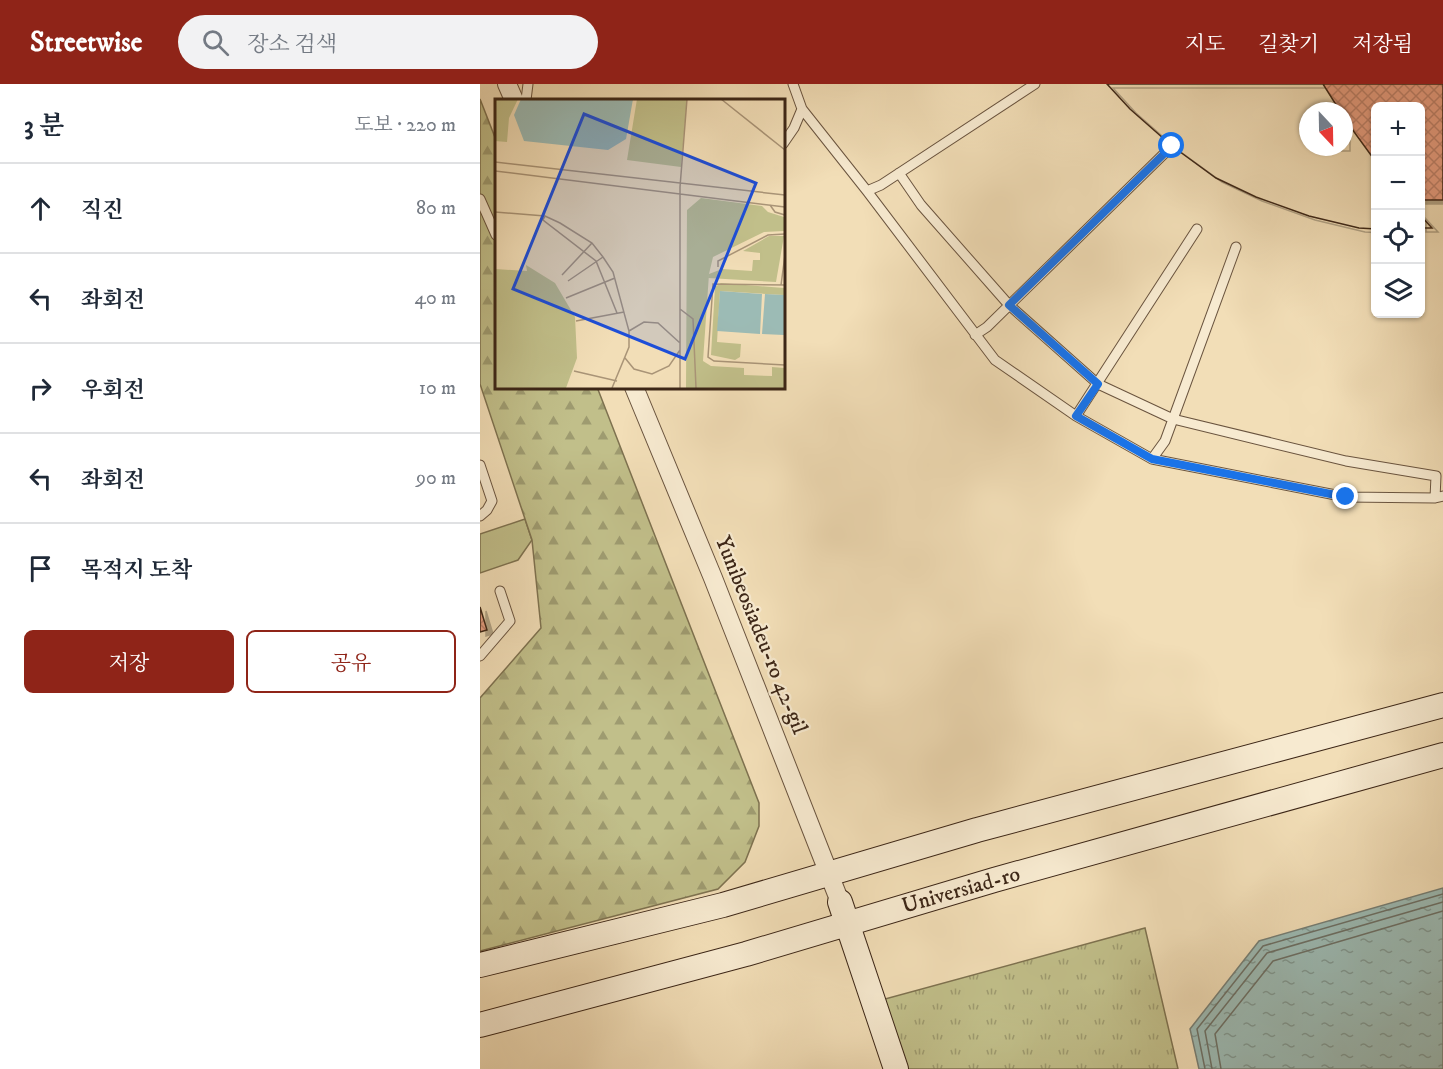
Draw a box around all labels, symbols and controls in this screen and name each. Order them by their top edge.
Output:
search box [178,15,598,69]
text: Streetwise [30,25,142,60]
icon: search [199,26,232,59]
text: 장소 검색 [247,31,337,58]
text: 지도 [1185,32,1225,58]
text: 길찾기 [1258,32,1319,58]
text: 저장됨 [1352,32,1413,58]
inset map [495,99,784,388]
north arrow [1299,102,1353,156]
map controls [1371,102,1425,318]
button: + [1371,102,1425,156]
text: 3 분 [24,110,64,143]
text: 도보 · 220 m [354,113,456,138]
route start [1158,132,1184,158]
button: − [1371,156,1425,210]
icon: ahead [24,192,57,225]
text: 80 m [416,196,456,221]
text: 직진 [81,197,124,224]
button: locate [1371,210,1425,264]
button: layers [1371,264,1425,318]
icon: left [24,282,57,315]
text: 40 m [414,286,456,311]
text: 좌회전 [81,287,145,314]
icon: right [24,372,57,405]
text: 10 m [419,376,456,401]
text: 우회전 [81,377,145,404]
icon: left [24,462,57,495]
text: 90 m [416,466,456,491]
text: 좌회전 [81,467,145,494]
route end [1332,483,1358,509]
street label: Yunibeosiadeu-ro 42-gil [709,532,813,738]
icon: arrive [24,552,57,585]
text: 목적지 도착 [81,557,192,584]
button: 저장 [24,630,234,693]
button: 공유 [246,630,456,693]
street label: Universiad-ro [899,860,1023,920]

